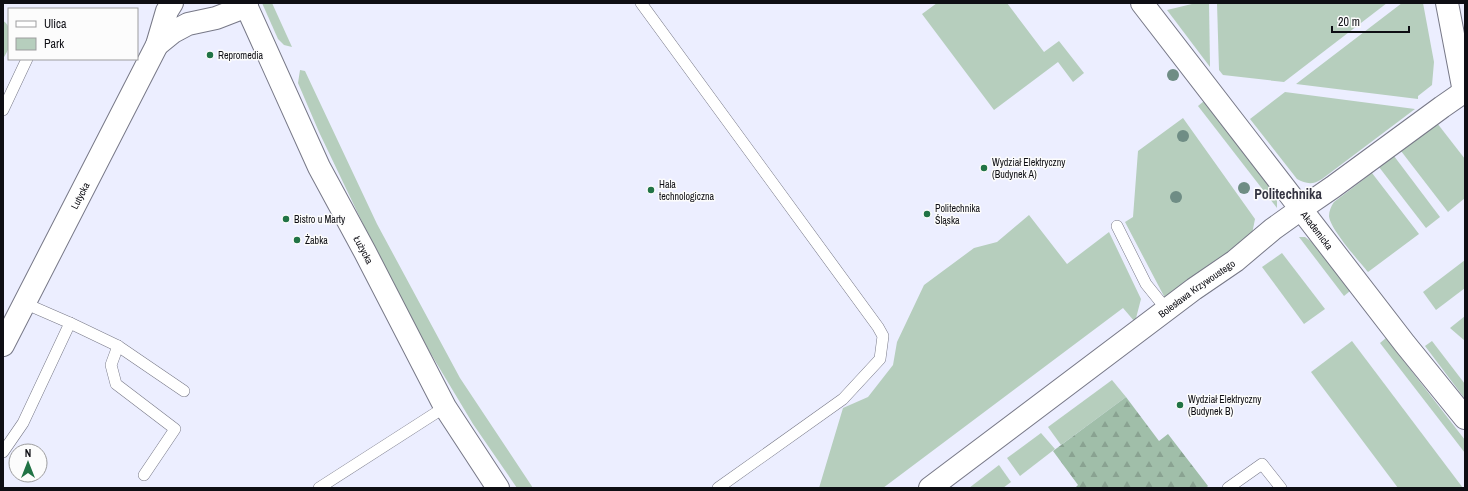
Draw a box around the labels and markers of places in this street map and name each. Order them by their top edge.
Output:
place label: Repromedia [218,49,264,62]
marker: Repromedia [205,50,215,60]
place label: Wydział Elektryczny (Budynek A) [992,156,1066,181]
marker: Wydział Elektryczny (Budynek A) [979,163,989,173]
place label: Hala technologiczna [659,178,715,203]
marker: Hala technologiczna [646,185,656,195]
place label: Politechnika Śląska [935,202,981,227]
marker: Politechnika Śląska [922,209,932,219]
place label: Bistro u Marty [294,213,346,226]
marker: Bistro u Marty [281,214,291,224]
place label: Żabka [305,234,328,247]
marker: Żabka [292,235,302,245]
place label: Wydział Elektryczny (Budynek B) [1188,393,1262,418]
marker: Wydział Elektryczny (Budynek B) [1175,400,1185,410]

